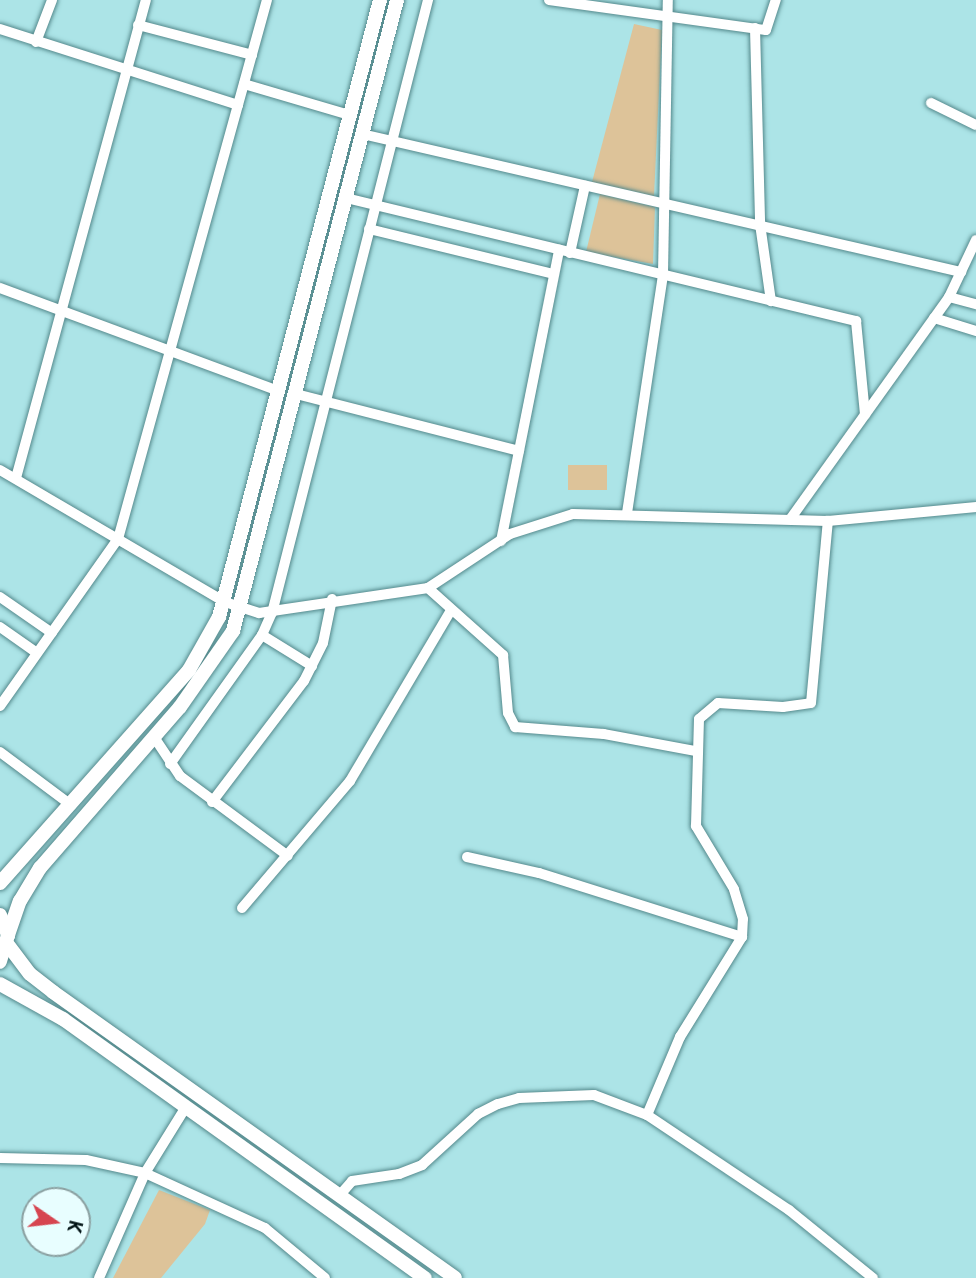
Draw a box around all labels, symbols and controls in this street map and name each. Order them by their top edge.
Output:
north arrow [21,1187,91,1257]
text: K [61,1218,88,1236]

